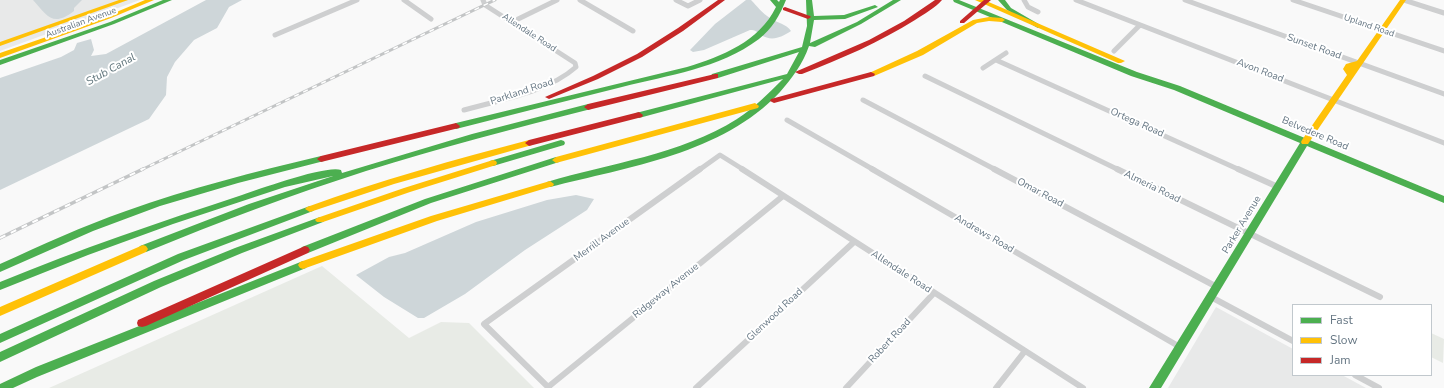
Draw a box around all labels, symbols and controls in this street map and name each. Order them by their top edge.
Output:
street label: Australian Avenue [44,5,118,41]
street label: Allendale Road [500,11,558,55]
street label: Upland Road [1342,12,1396,40]
street label: Sunset Road [1285,32,1343,62]
water label: Stub Canal [84,51,138,89]
street label: Avon Road [1235,57,1285,85]
street label: Parkland Road [489,76,555,108]
street label: Ortega Road [1108,106,1166,140]
street label: Belvedere Road [1280,115,1350,153]
street label: Almeria Road [1122,168,1182,206]
street label: Omar Road [1015,176,1065,210]
street label: Parker Avenue [1220,194,1264,256]
street label: Andrews Road [952,212,1016,256]
street label: Merrill Avenue [572,216,632,264]
street label: Allendale Road [869,248,933,296]
street label: Ridgeway Avenue [631,261,701,321]
street label: Glenwood Road [744,286,806,344]
legend [1292,304,1432,376]
text: Fast [1330,312,1353,328]
street label: Robert Road [866,316,914,366]
text: Slow [1330,332,1358,348]
text: Jam [1330,352,1351,368]

